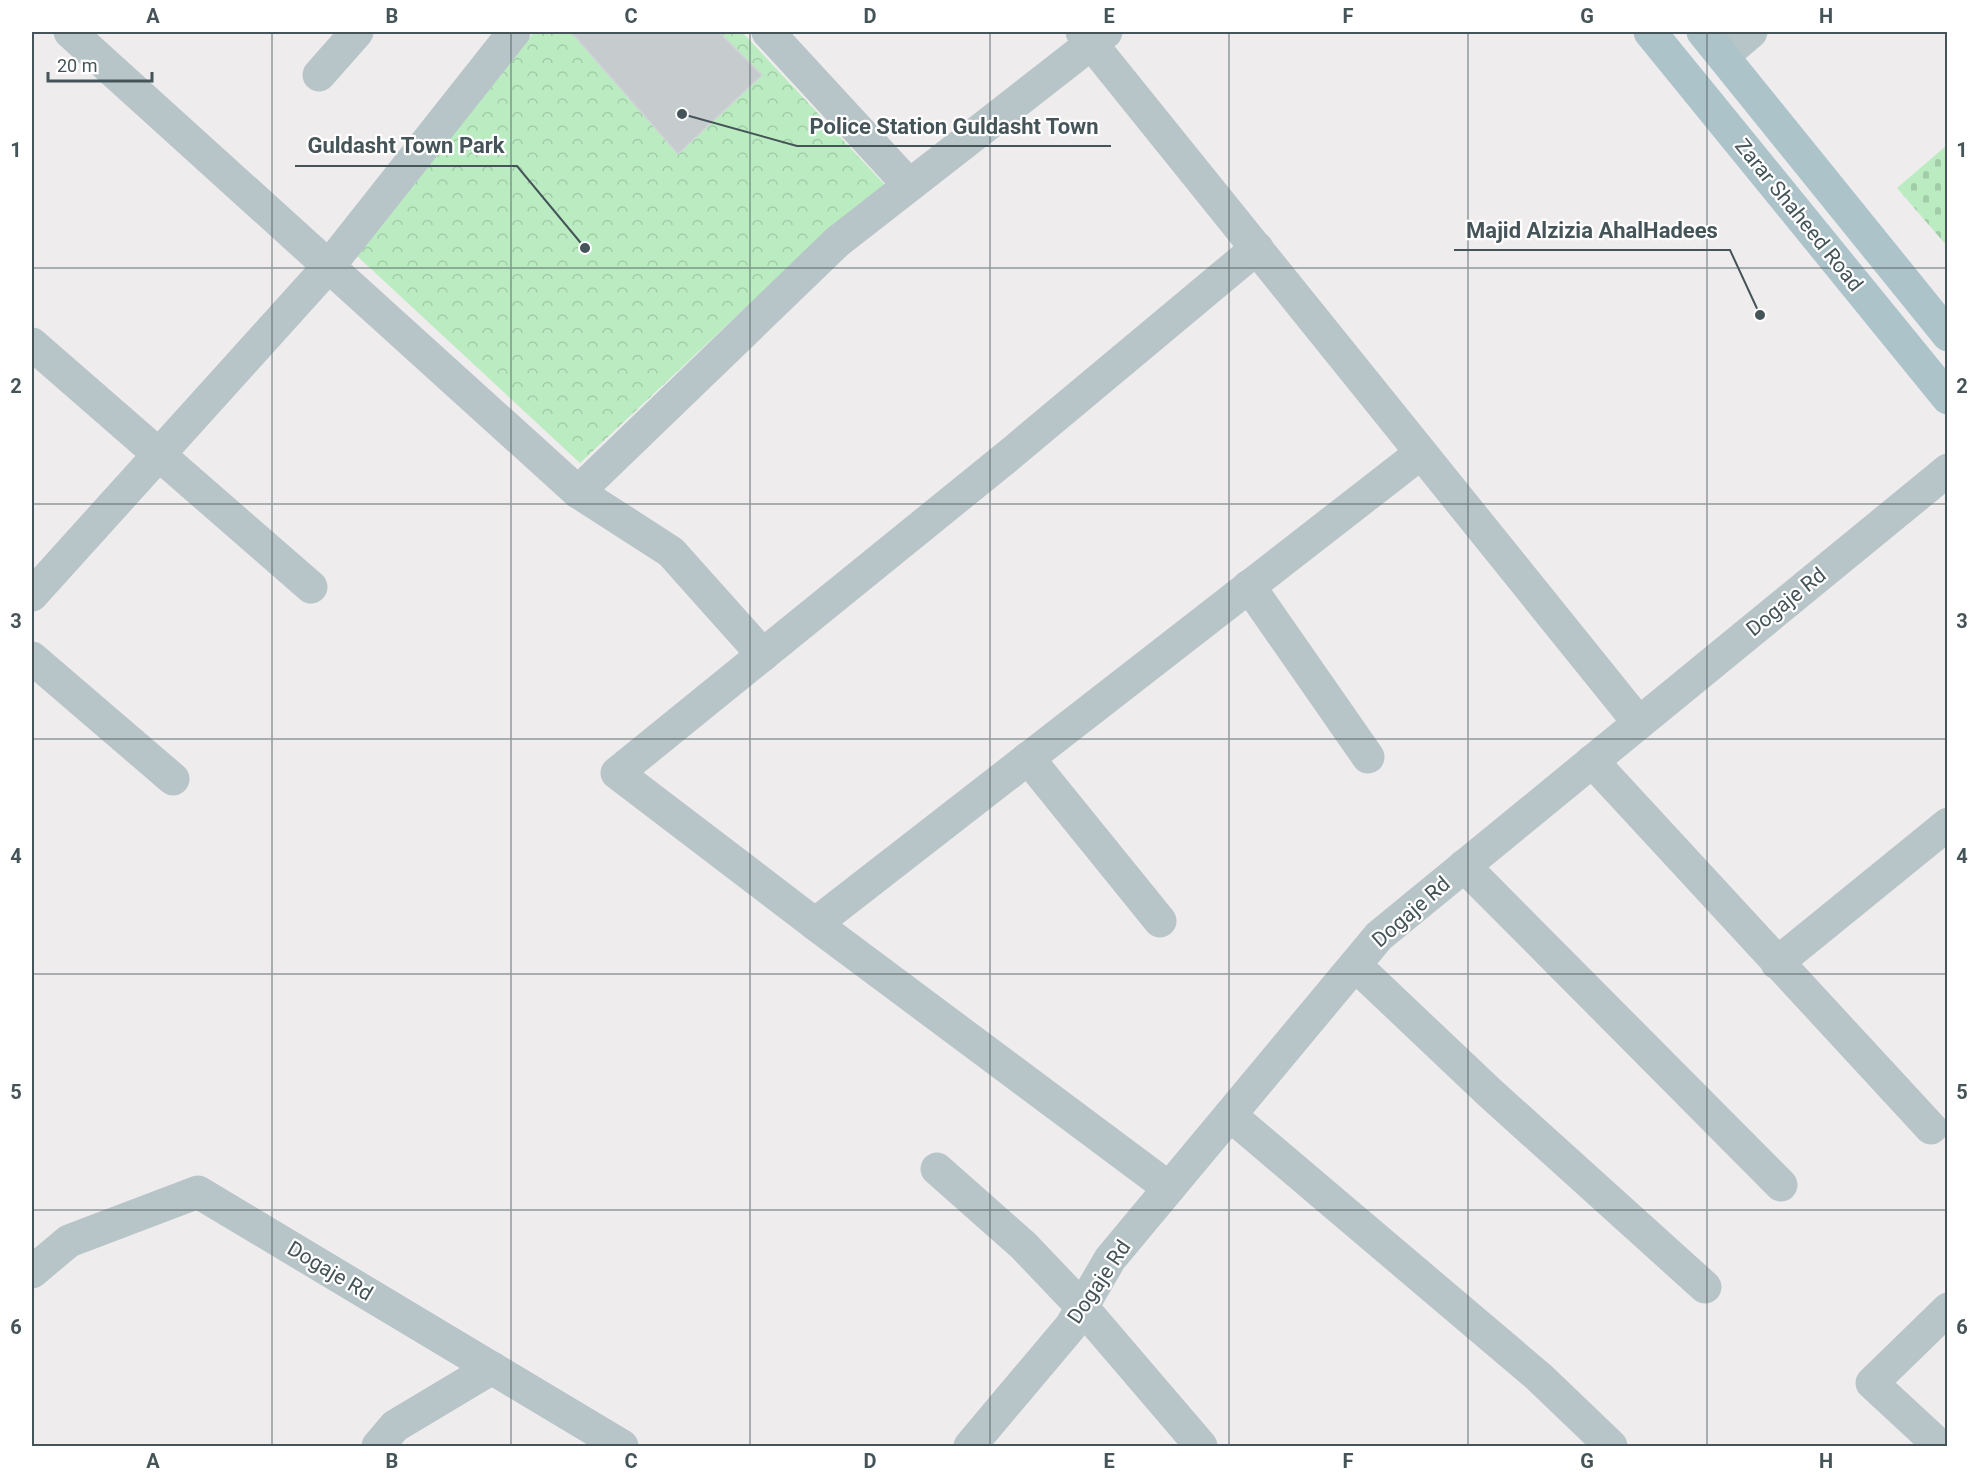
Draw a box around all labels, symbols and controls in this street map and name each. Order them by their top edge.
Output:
text: A [146,4,160,28]
text: B [386,4,398,28]
text: C [624,4,638,28]
text: D [864,4,877,28]
text: E [1103,4,1115,28]
text: F [1343,4,1354,28]
text: G [1580,4,1594,28]
text: H [1819,4,1833,28]
scale bar [48,45,152,83]
text: 20 m [57,55,97,76]
callout: Police Station Guldasht Town [797,106,1111,146]
text: Police Station Guldasht Town [809,114,1099,139]
callout: Guldasht Town Park [295,126,517,166]
text: Guldasht Town Park [307,133,505,158]
street label: Zarar Shaheed Road [1730,134,1868,296]
text: 1 [10,138,22,162]
text: 1 [1956,138,1968,162]
callout: Majid Alzizia AhalHadees [1454,210,1730,250]
text: Majid Alzizia AhalHadees [1466,218,1718,243]
text: 2 [10,374,22,398]
text: 2 [1956,374,1968,398]
street label: Dogaje Rd [1741,563,1831,641]
text: 3 [10,609,22,633]
text: 3 [1956,609,1968,633]
text: 4 [10,844,22,868]
text: 4 [1956,844,1968,868]
street label: Dogaje Rd [1367,872,1455,952]
text: 5 [10,1080,22,1104]
text: 5 [1956,1080,1968,1104]
street label: Dogaje Rd [283,1236,377,1306]
street label: Dogaje Rd [1062,1236,1136,1328]
text: 6 [10,1315,22,1339]
text: 6 [1956,1315,1968,1339]
text: A [146,1449,160,1473]
text: B [386,1449,398,1473]
text: C [624,1449,638,1473]
text: D [864,1449,877,1473]
text: E [1103,1449,1115,1473]
text: F [1343,1449,1354,1473]
text: G [1580,1449,1594,1473]
text: H [1819,1449,1833,1473]

